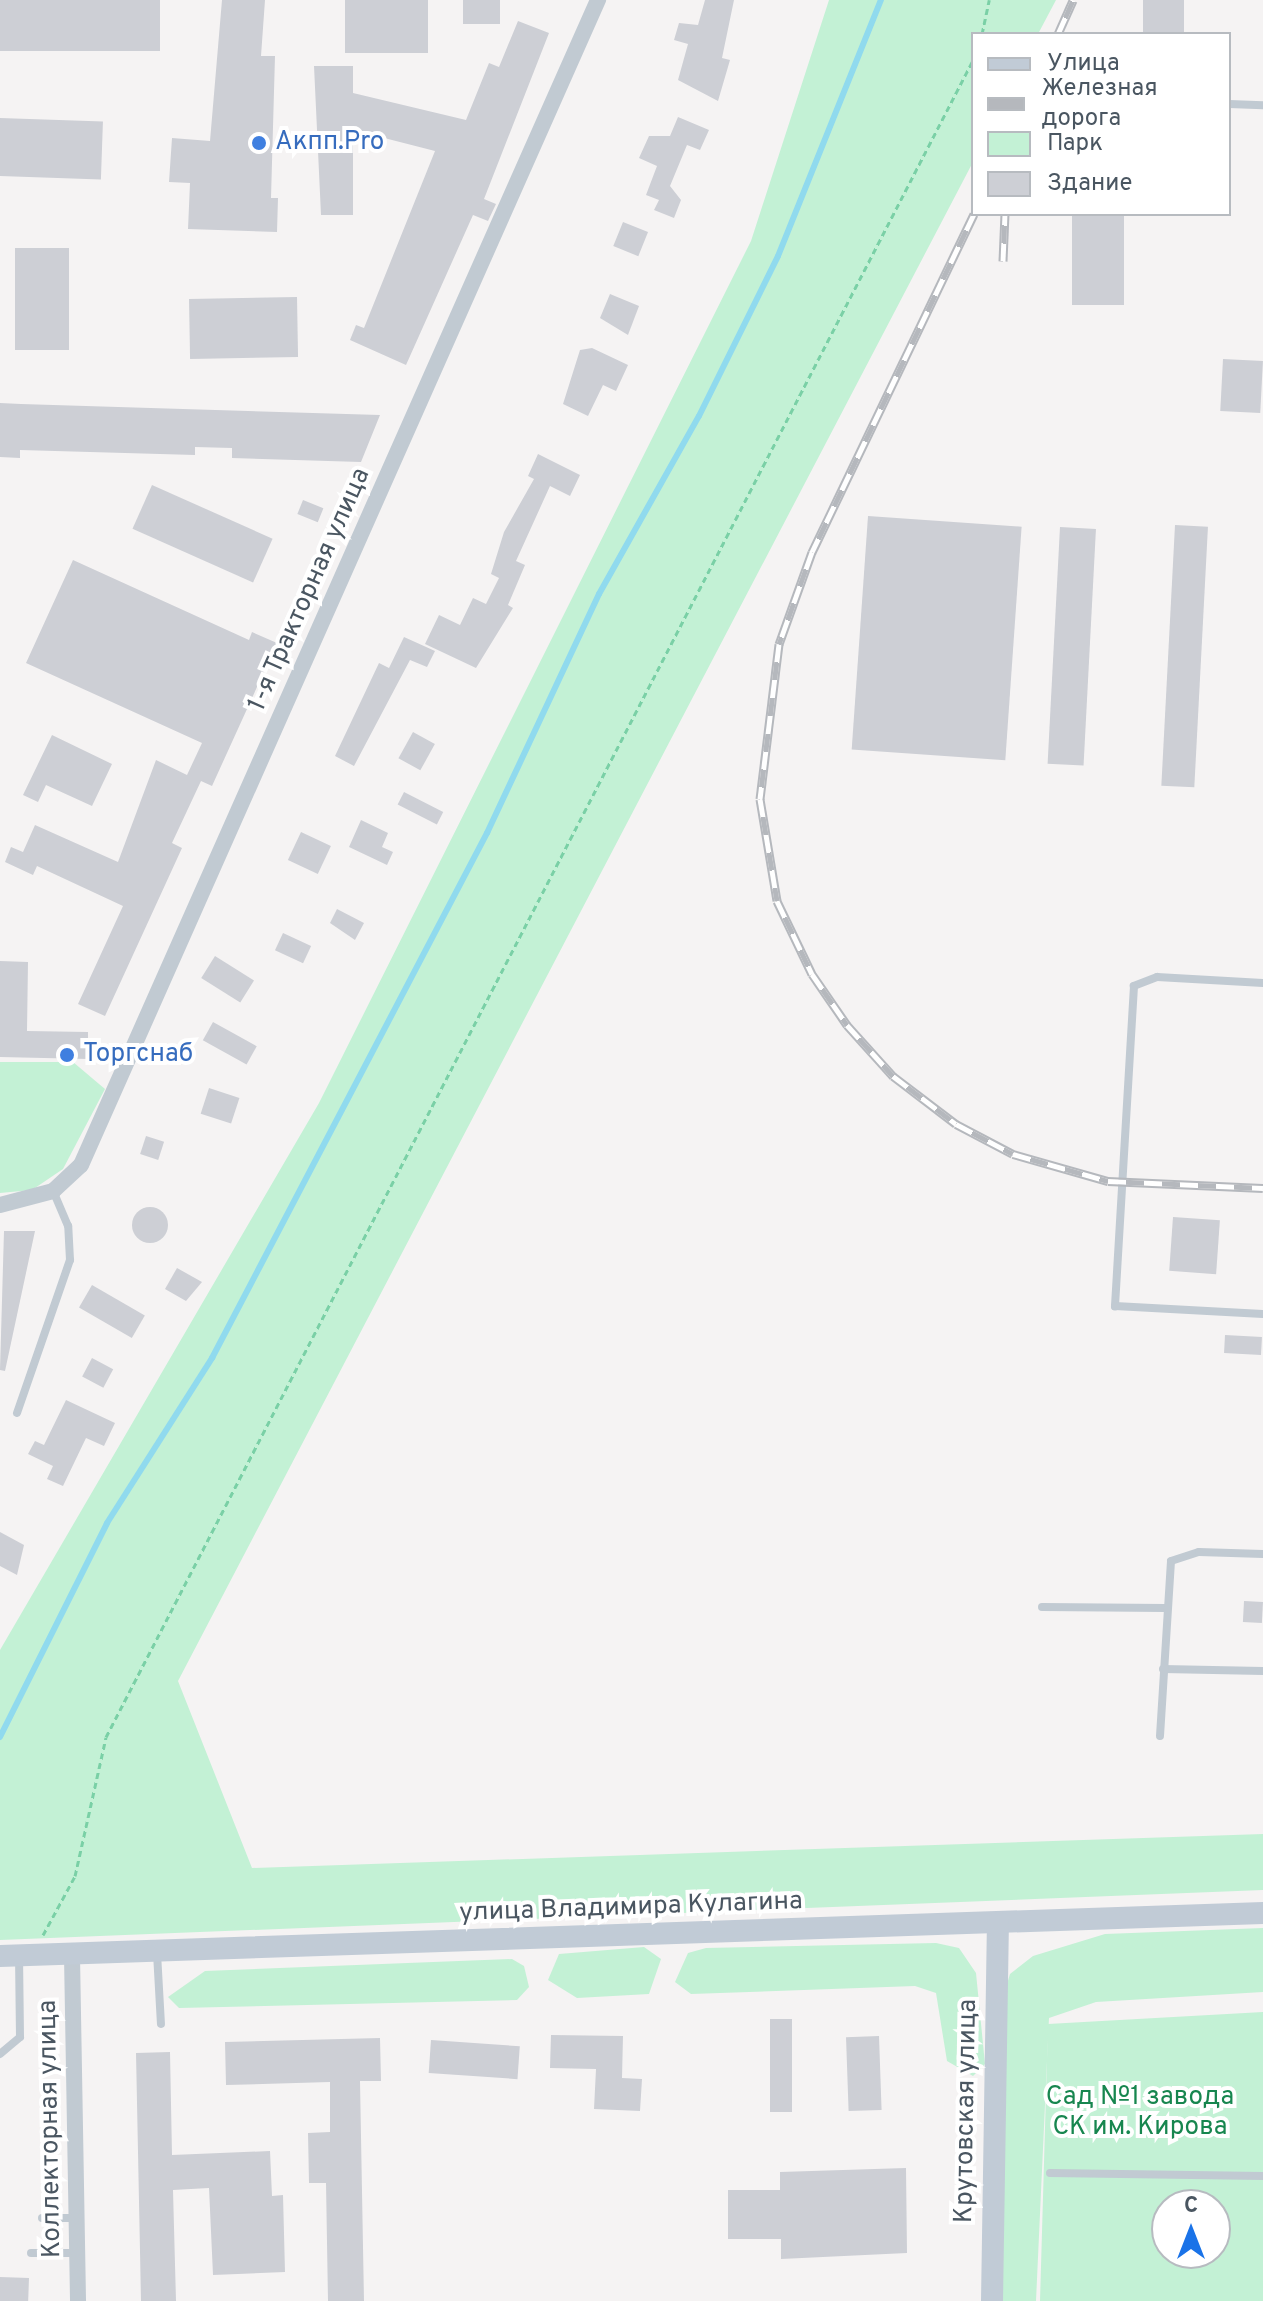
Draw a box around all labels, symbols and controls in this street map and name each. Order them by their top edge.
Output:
legend [971,32,1231,216]
text: Улица [1047,49,1120,79]
text: Железная дорога [1041,74,1158,134]
place label: Акпп.Pro [275,127,384,159]
text: Парк [1047,129,1103,159]
marker: Акпп.Pro [250,134,268,152]
text: Здание [1047,169,1133,199]
street label: 1-я Тракторная улица [242,463,378,717]
place label: Торгснаб [83,1039,193,1071]
marker: Торгснаб [58,1046,76,1064]
street label: улица Владимира Кулагина [459,1886,803,1930]
street label: Крутовская улица [949,1999,985,2223]
street label: Коллекторная улица [33,2000,69,2258]
park label: Сад №1 завода СК им. Кирова [1046,2082,1234,2144]
north arrow [1151,2189,1231,2269]
text: С [1184,2193,1198,2220]

